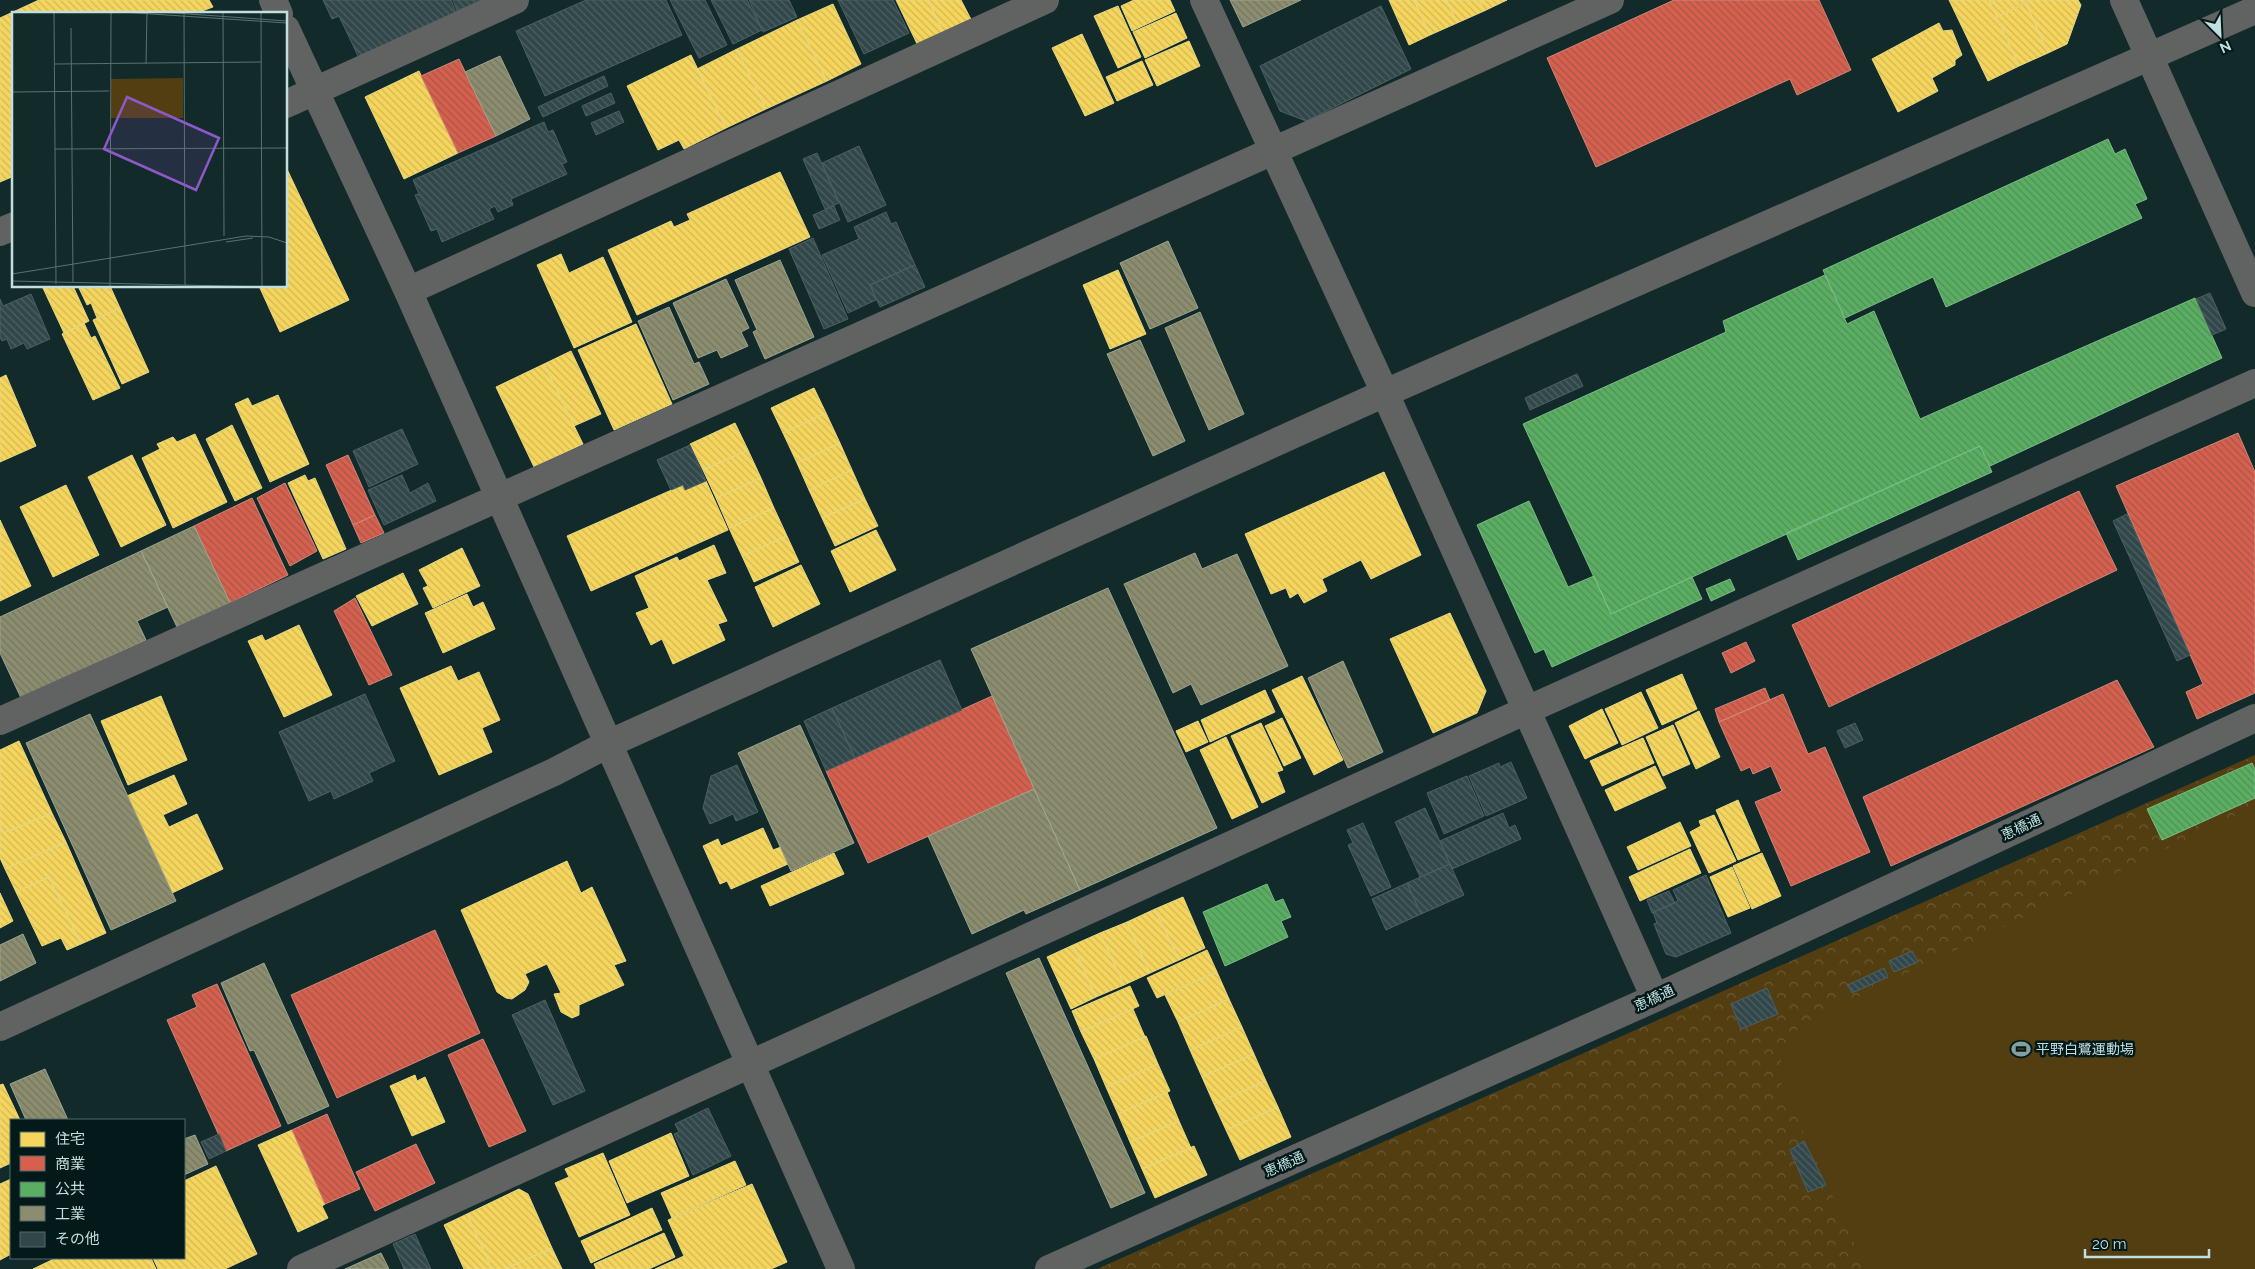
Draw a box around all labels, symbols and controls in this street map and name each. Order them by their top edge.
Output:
north arrow [2195,10,2245,60]
inset map [12,12,288,288]
text: N [2217,37,2233,56]
street label: 恵橋通 [1999,811,2043,843]
street label: 恵橋通 [1632,982,1676,1014]
sports icon: 平野白鷺運動場 [2010,1038,2032,1060]
place label: 平野白鷺運動場 [2036,1041,2134,1057]
legend [10,1119,185,1259]
text: 住宅 [55,1130,85,1148]
street label: 恵橋通 [1262,1148,1306,1180]
text: 商業 [55,1155,85,1173]
text: 公共 [55,1180,85,1198]
text: 工業 [55,1205,85,1223]
scale bar [2085,1226,2209,1258]
text: その他 [55,1230,100,1248]
text: 20 m [2092,1235,2127,1253]

